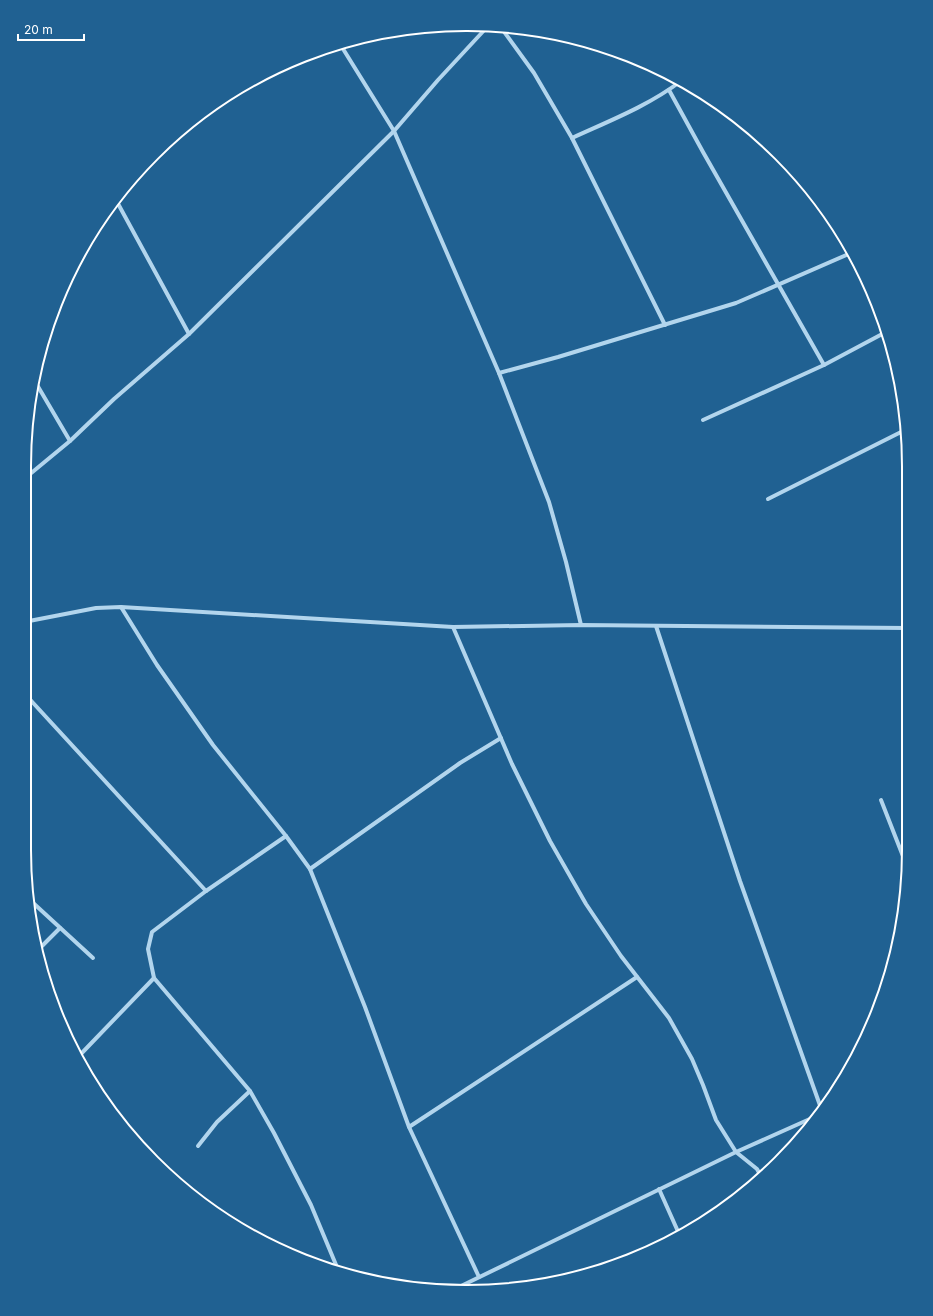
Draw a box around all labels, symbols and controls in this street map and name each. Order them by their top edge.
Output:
scale bar [18,16,84,42]
text: 20 m [24,22,53,37]

